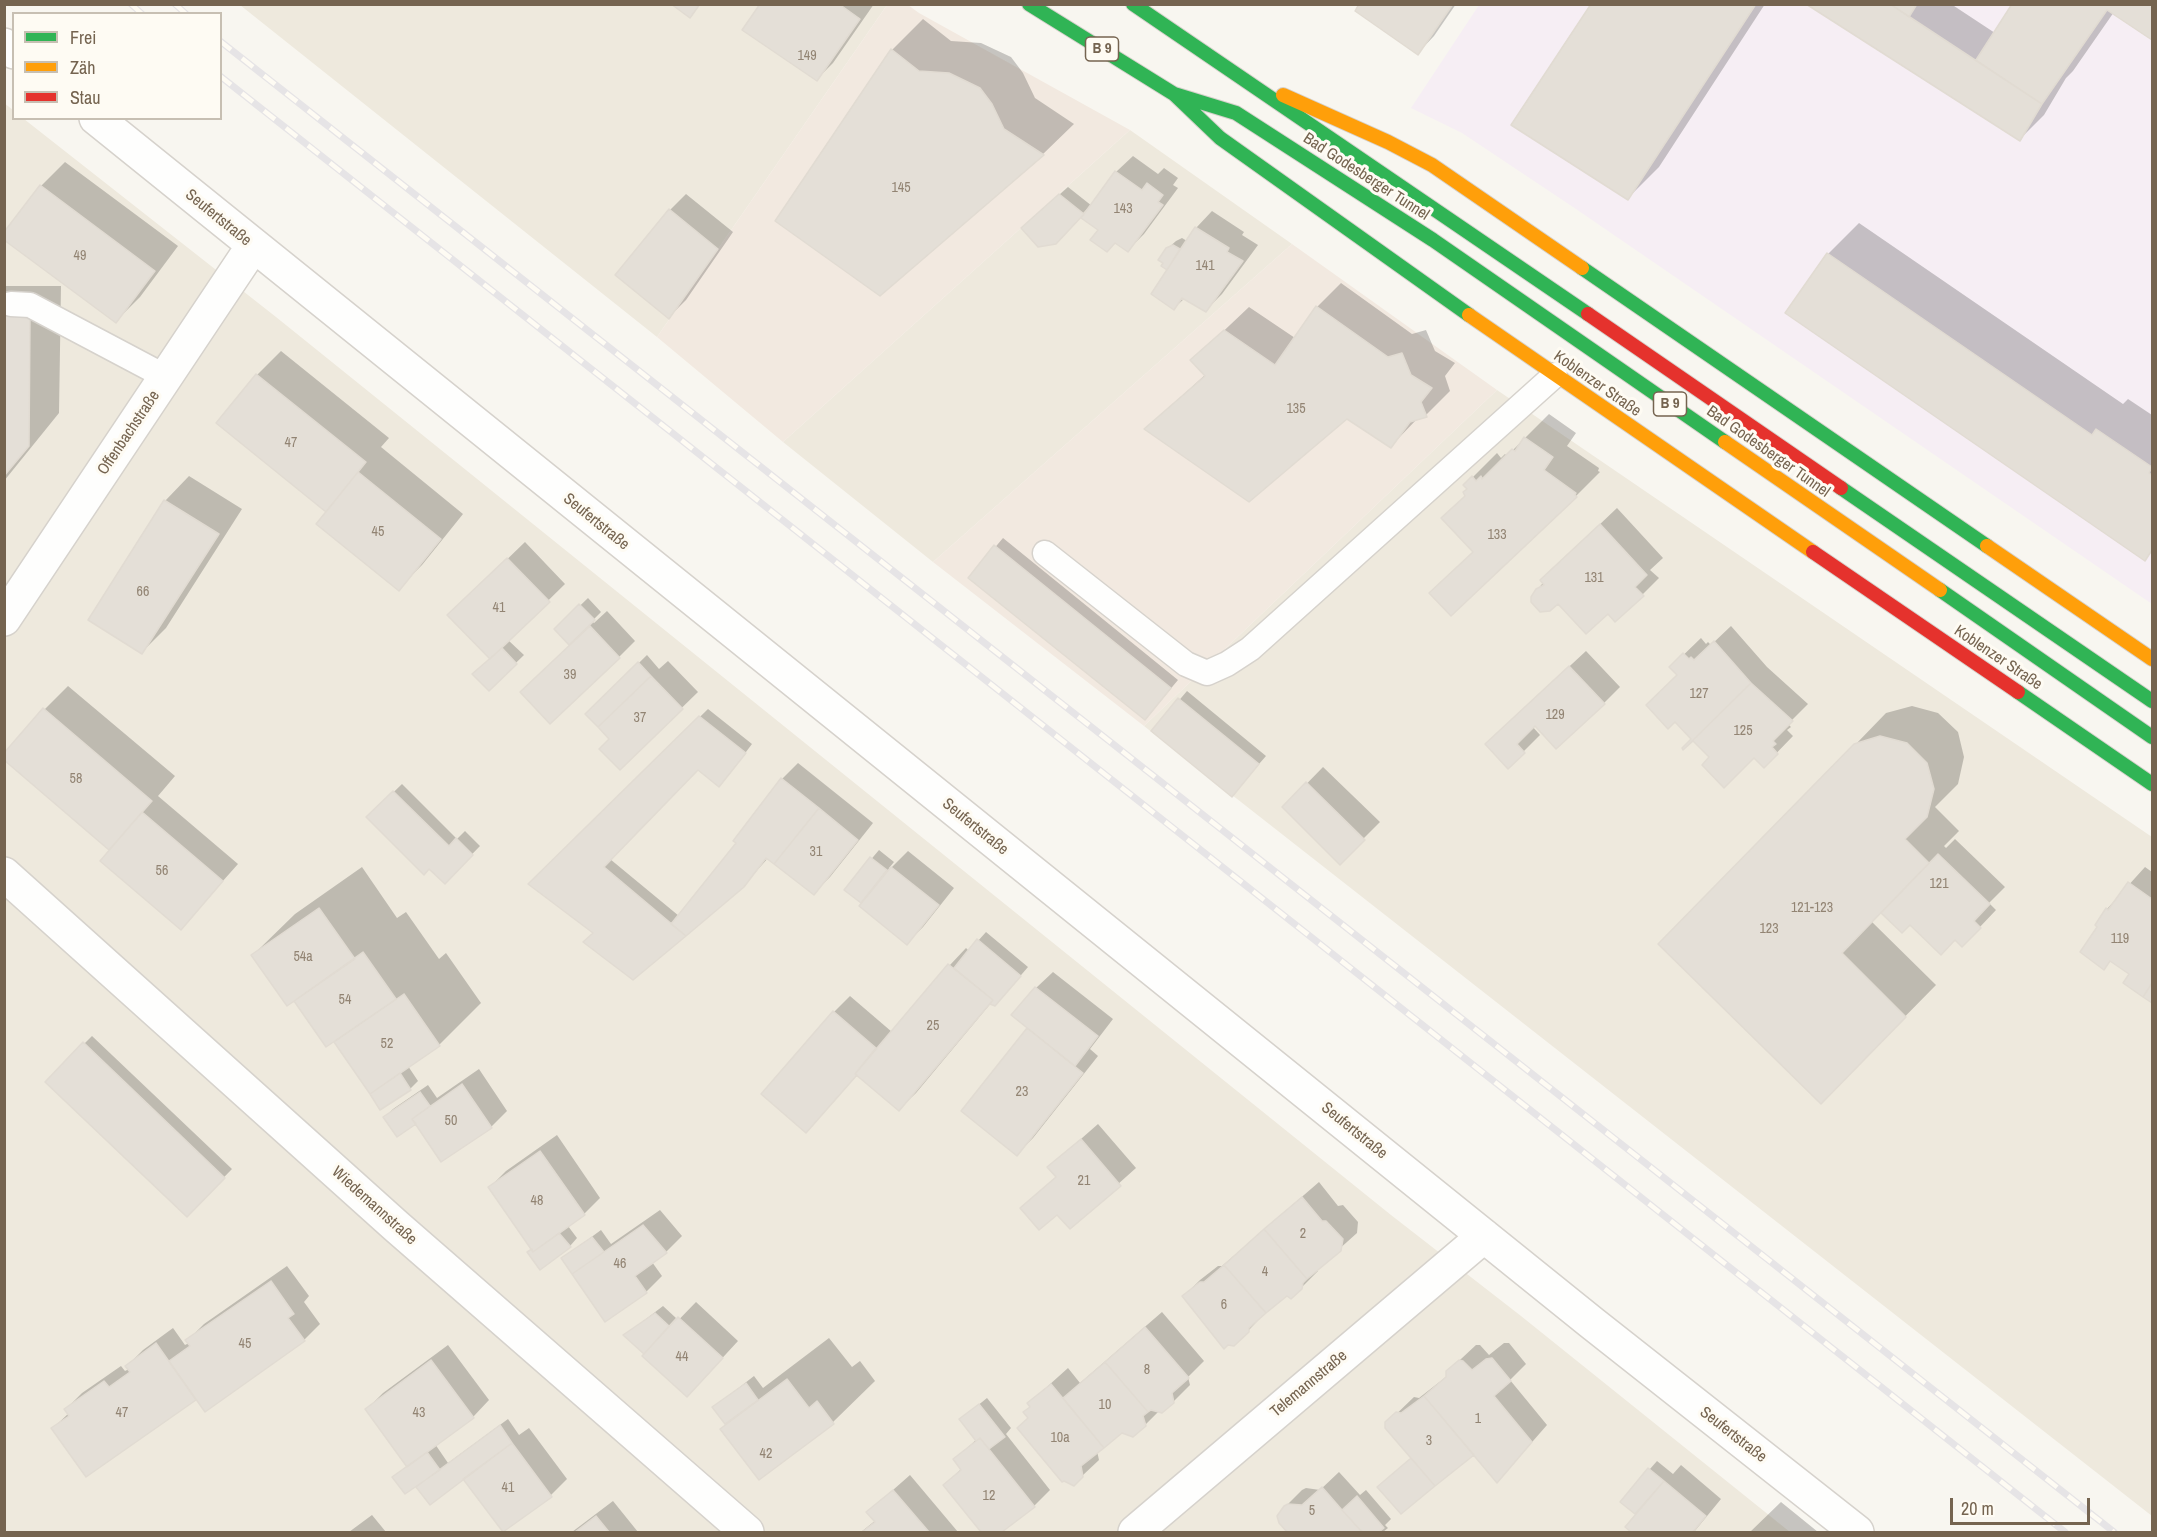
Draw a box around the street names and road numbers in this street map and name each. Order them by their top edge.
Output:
road number: B 9 [1086,37,1118,61]
street label: Bad Godesberger Tunnel [1299,129,1433,225]
street label: Seufertstraße [181,186,255,250]
street label: Koblenzer Straße [1550,347,1644,421]
street label: Offenbachstraße [94,387,164,479]
road number: B 9 [1654,392,1686,416]
street label: Bad Godesberger Tunnel [1703,402,1833,502]
street label: Seufertstraße [559,490,633,554]
street label: Koblenzer Straße [1950,621,2046,695]
street label: Seufertstraße [938,795,1012,859]
street label: Seufertstraße [1317,1099,1391,1163]
street label: Wiedemannstraße [327,1163,421,1249]
street label: Telemannstraße [1267,1346,1351,1422]
street label: Seufertstraße [1696,1403,1770,1467]

